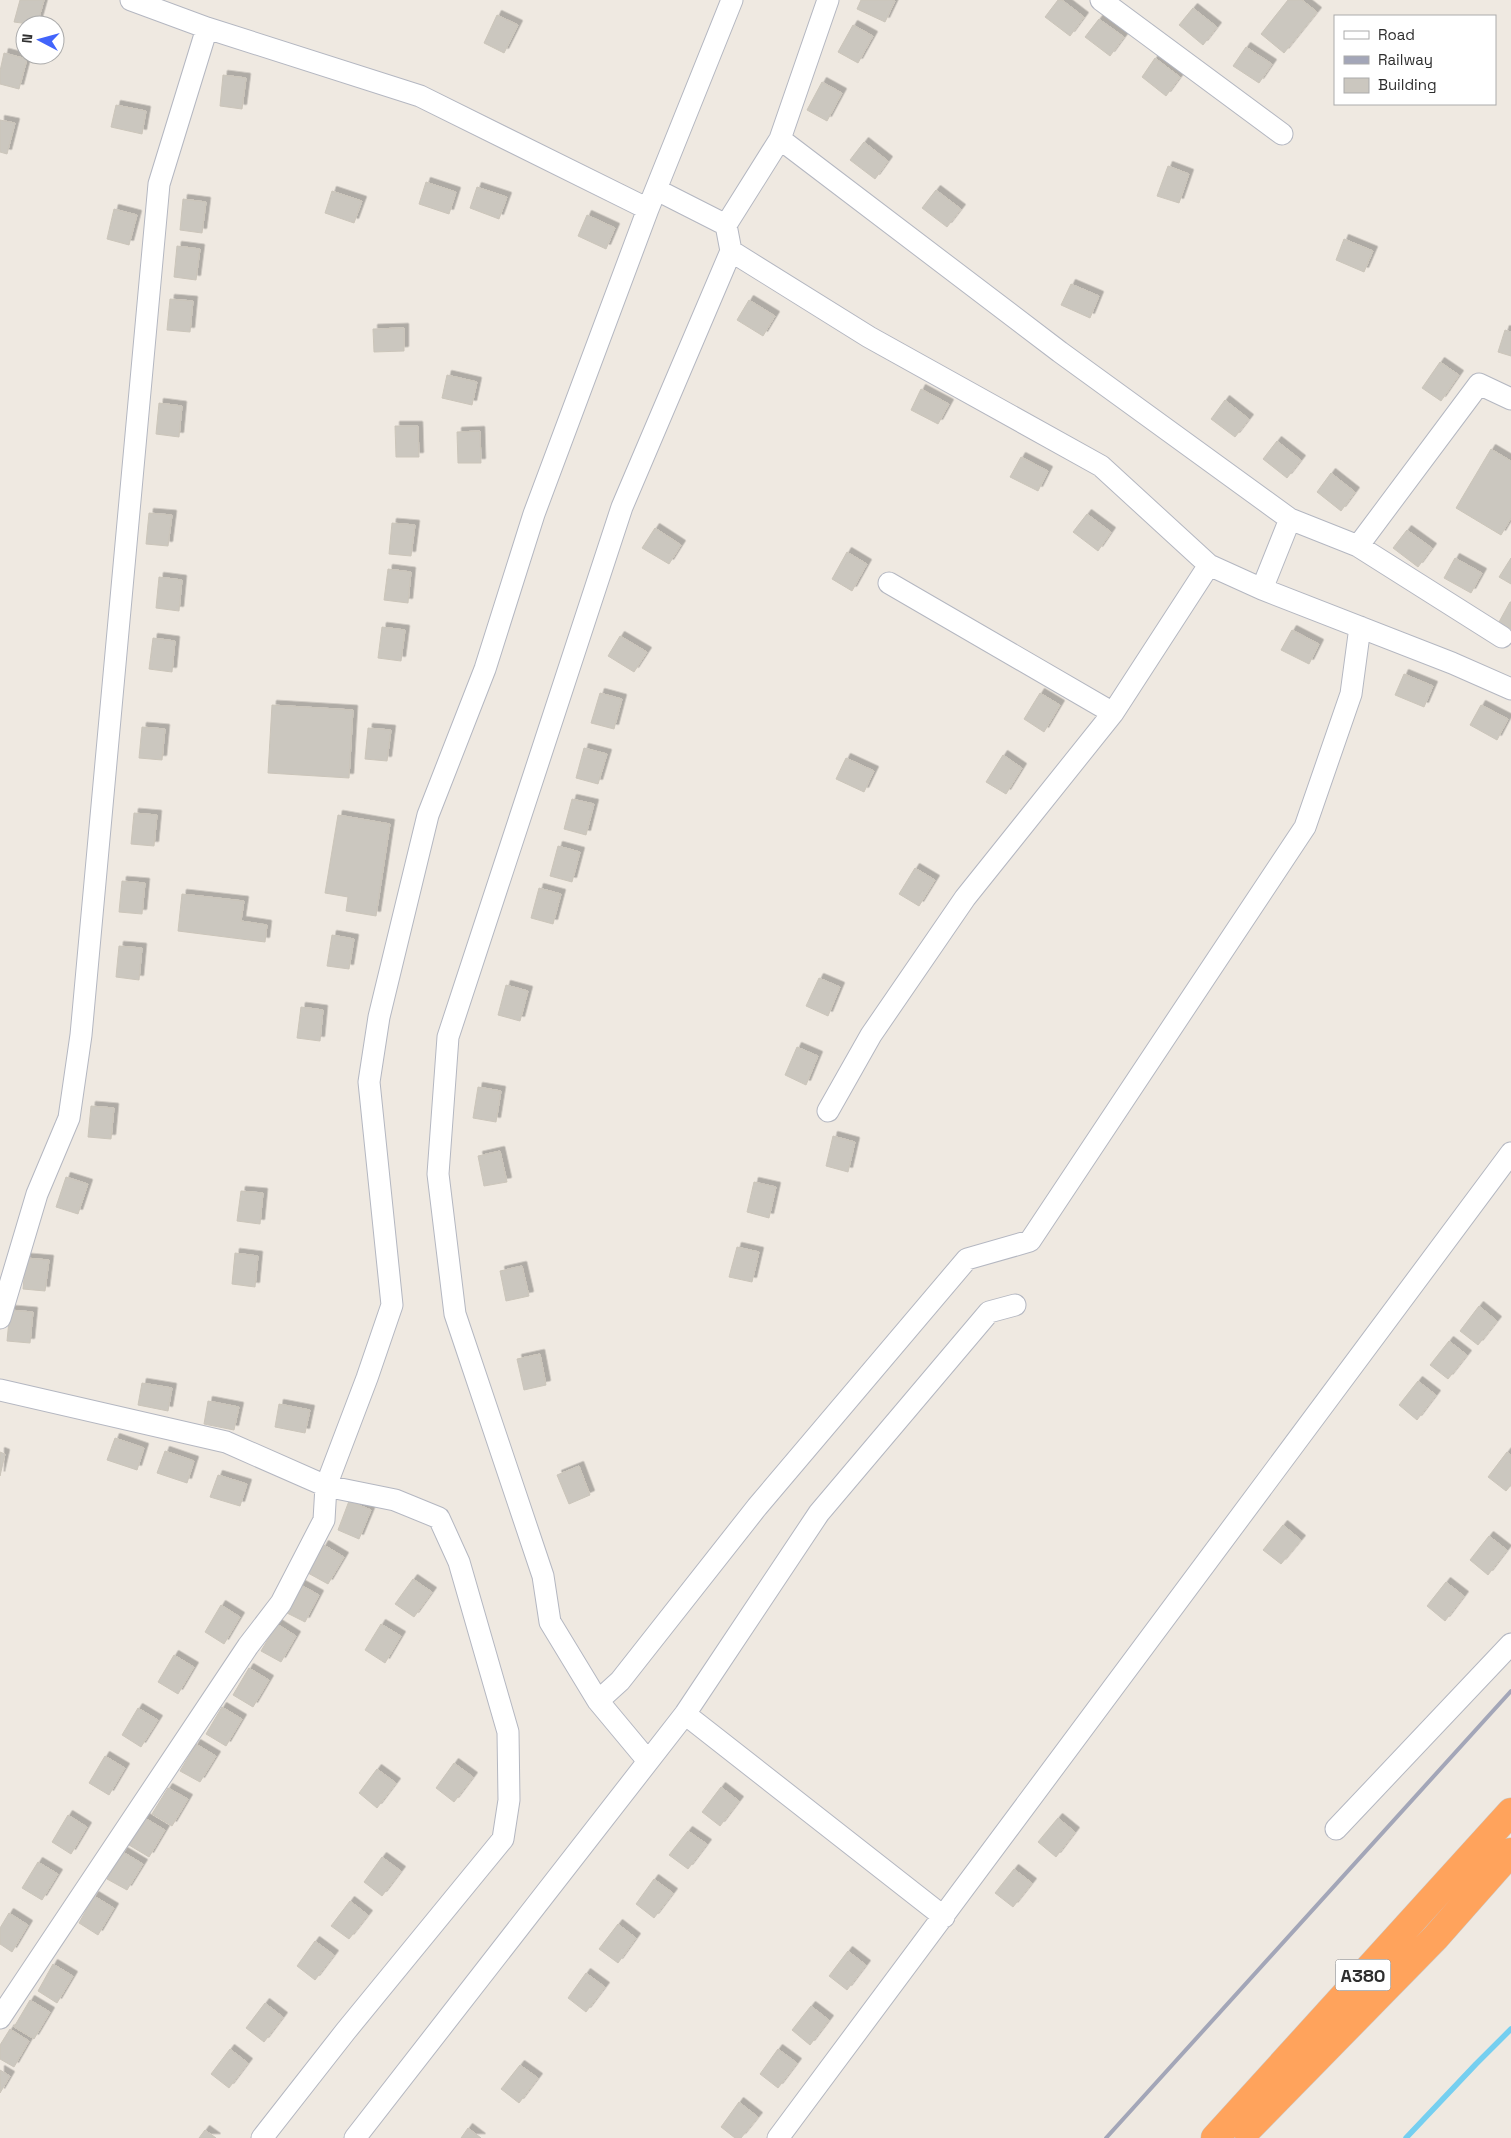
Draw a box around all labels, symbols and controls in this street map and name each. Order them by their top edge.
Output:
north arrow [15,15,65,65]
legend [1334,15,1496,105]
text: Road [1378,25,1415,44]
text: N [18,33,37,44]
text: Railway [1378,50,1433,69]
text: Building [1378,75,1437,94]
road number: A380 [1336,1960,1390,1990]

